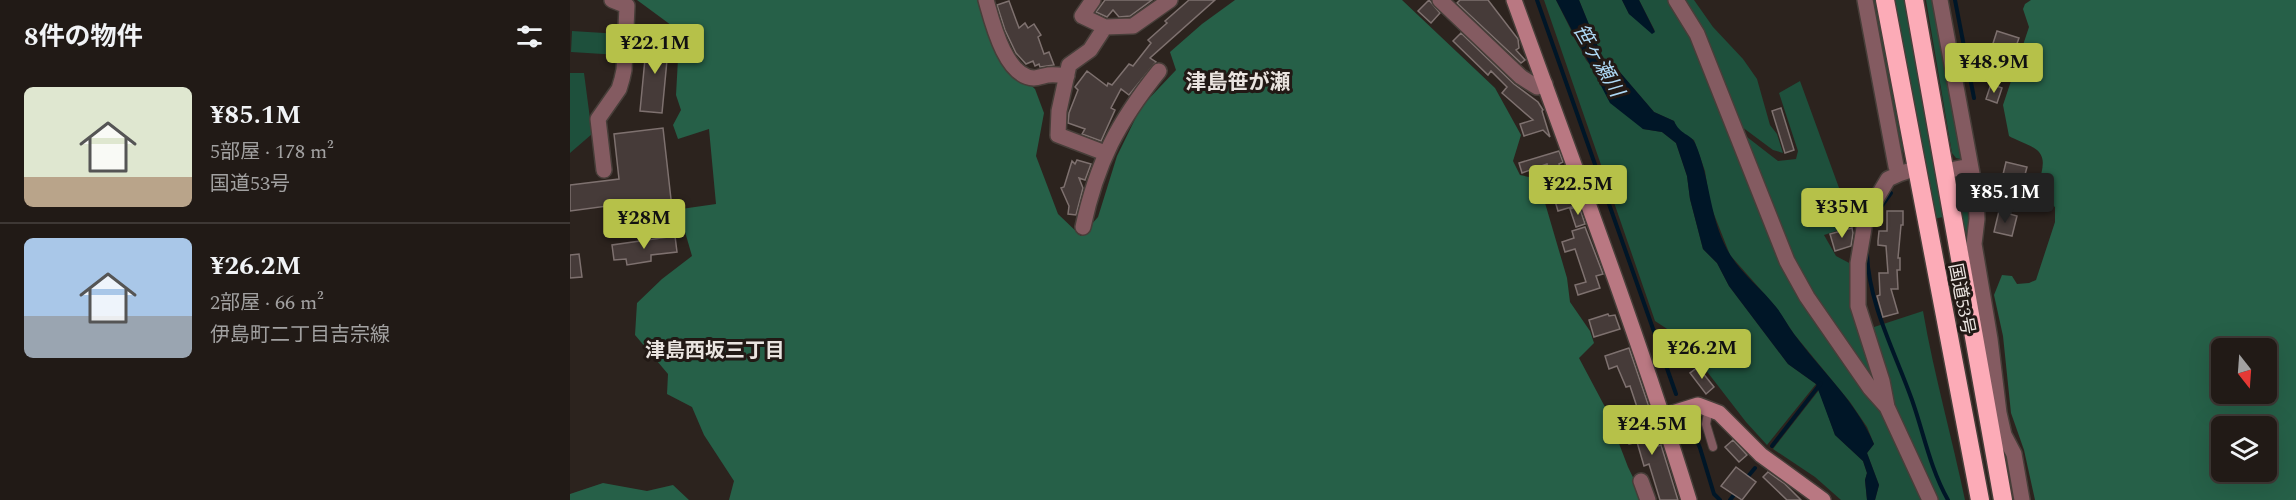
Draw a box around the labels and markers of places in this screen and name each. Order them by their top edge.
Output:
pin: ¥22.1M [606,24,704,75]
pin: ¥48.9M [1945,43,2043,94]
pin: ¥22.5M [1529,165,1627,216]
pin: ¥85.1M [1956,173,2054,224]
pin: ¥35M [1806,188,1878,239]
pin: ¥28M [608,199,680,250]
pin: ¥26.2M [1653,329,1751,380]
pin: ¥24.5M [1603,405,1701,456]

